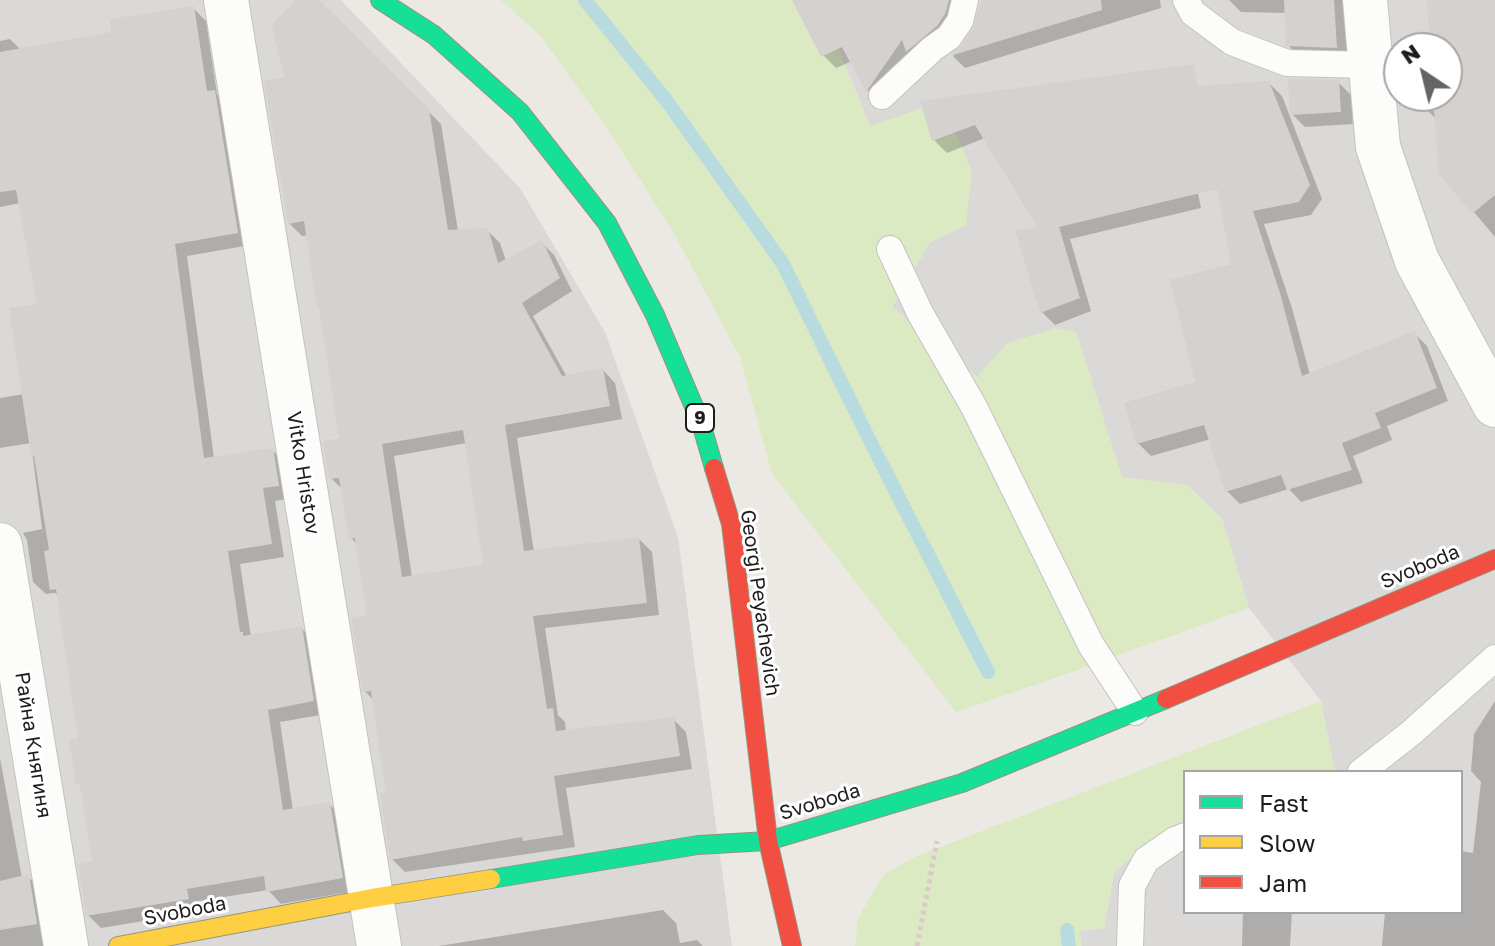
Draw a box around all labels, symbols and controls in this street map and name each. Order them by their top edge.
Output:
north arrow [1383,32,1463,112]
text: N [1395,38,1425,69]
road number: 9 [686,404,714,432]
street label: Vitko Hristov [281,410,325,536]
street label: Georgi Peyachevich [735,508,785,698]
street label: Svoboda [1377,540,1463,594]
street label: Райна Княгиня [10,670,56,820]
legend [1183,770,1463,914]
street label: Svoboda [777,778,863,826]
text: Fast [1259,788,1309,817]
text: Slow [1259,828,1315,857]
text: Jam [1259,868,1307,897]
street label: Svoboda [142,891,228,931]

